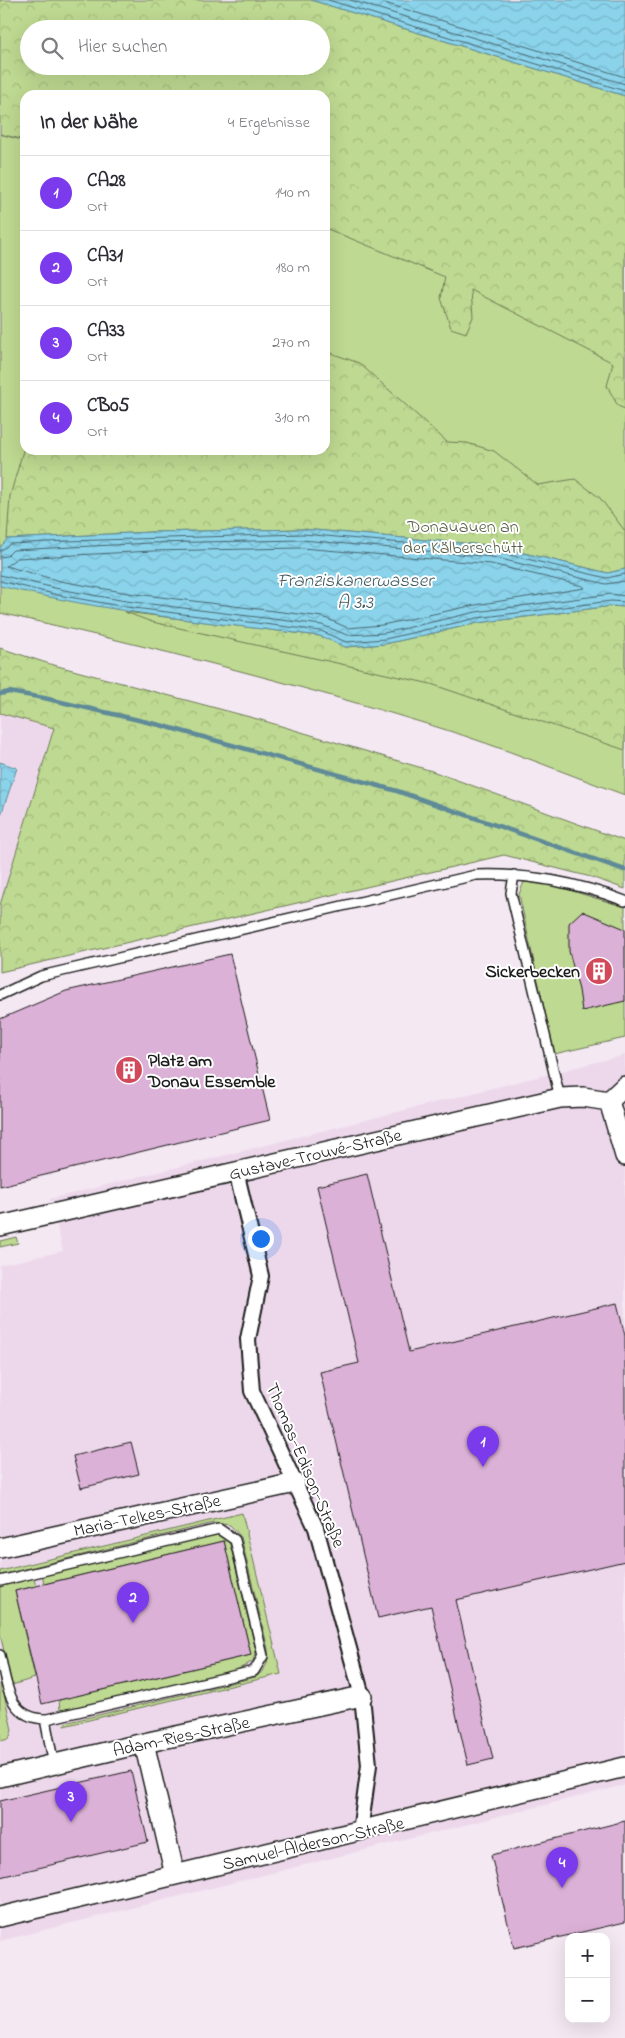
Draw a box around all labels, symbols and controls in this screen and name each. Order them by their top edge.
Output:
search box [20,20,330,75]
icon: search [38,34,66,62]
text: Hier suchen [78,34,167,61]
text: In der Nähe [40,108,138,138]
text: 4 Ergebnisse [228,111,310,135]
text: CA28 [87,168,126,195]
text: 1 [53,181,59,205]
text: 140 m [275,181,310,205]
text: Ort [87,195,108,219]
text: CA31 [87,243,123,270]
text: 2 [52,256,60,280]
text: 180 m [276,256,310,280]
text: Ort [87,270,108,294]
text: CA33 [87,318,125,345]
text: 3 [53,331,59,355]
text: 270 m [272,331,310,355]
text: Ort [87,345,108,369]
text: CB05 [87,393,129,420]
text: 4 [53,406,59,430]
text: 310 m [275,406,310,430]
text: Ort [87,420,108,444]
park label: Donauauen an der Kälberschütt [403,515,523,562]
water label: Franziskanerwasser A 3.3 [277,568,435,617]
building icon: Sickerbecken [584,956,614,986]
place label: Sickerbecken [485,960,580,986]
place label: Platz am Donau Essemble [147,1049,276,1096]
building icon: Platz am Donau Essemble [114,1055,144,1085]
street label: Gustave-Trouvé-Straße [227,1123,405,1188]
your location [248,1226,274,1252]
street label: Thomas-Edison-Straße [258,1379,351,1553]
pin: 1 [467,1426,499,1467]
street label: Maria-Telkes-Straße [72,1488,224,1545]
pin: 2 [117,1582,149,1623]
street label: Adam-Ries-Straße [111,1711,253,1765]
pin: 3 [55,1781,87,1822]
street label: Samuel-Alderson-Straße [220,1811,408,1879]
pin: 4 [546,1847,578,1888]
map controls [565,1933,610,2023]
button: + [565,1933,610,1978]
button: − [565,1978,610,2023]

